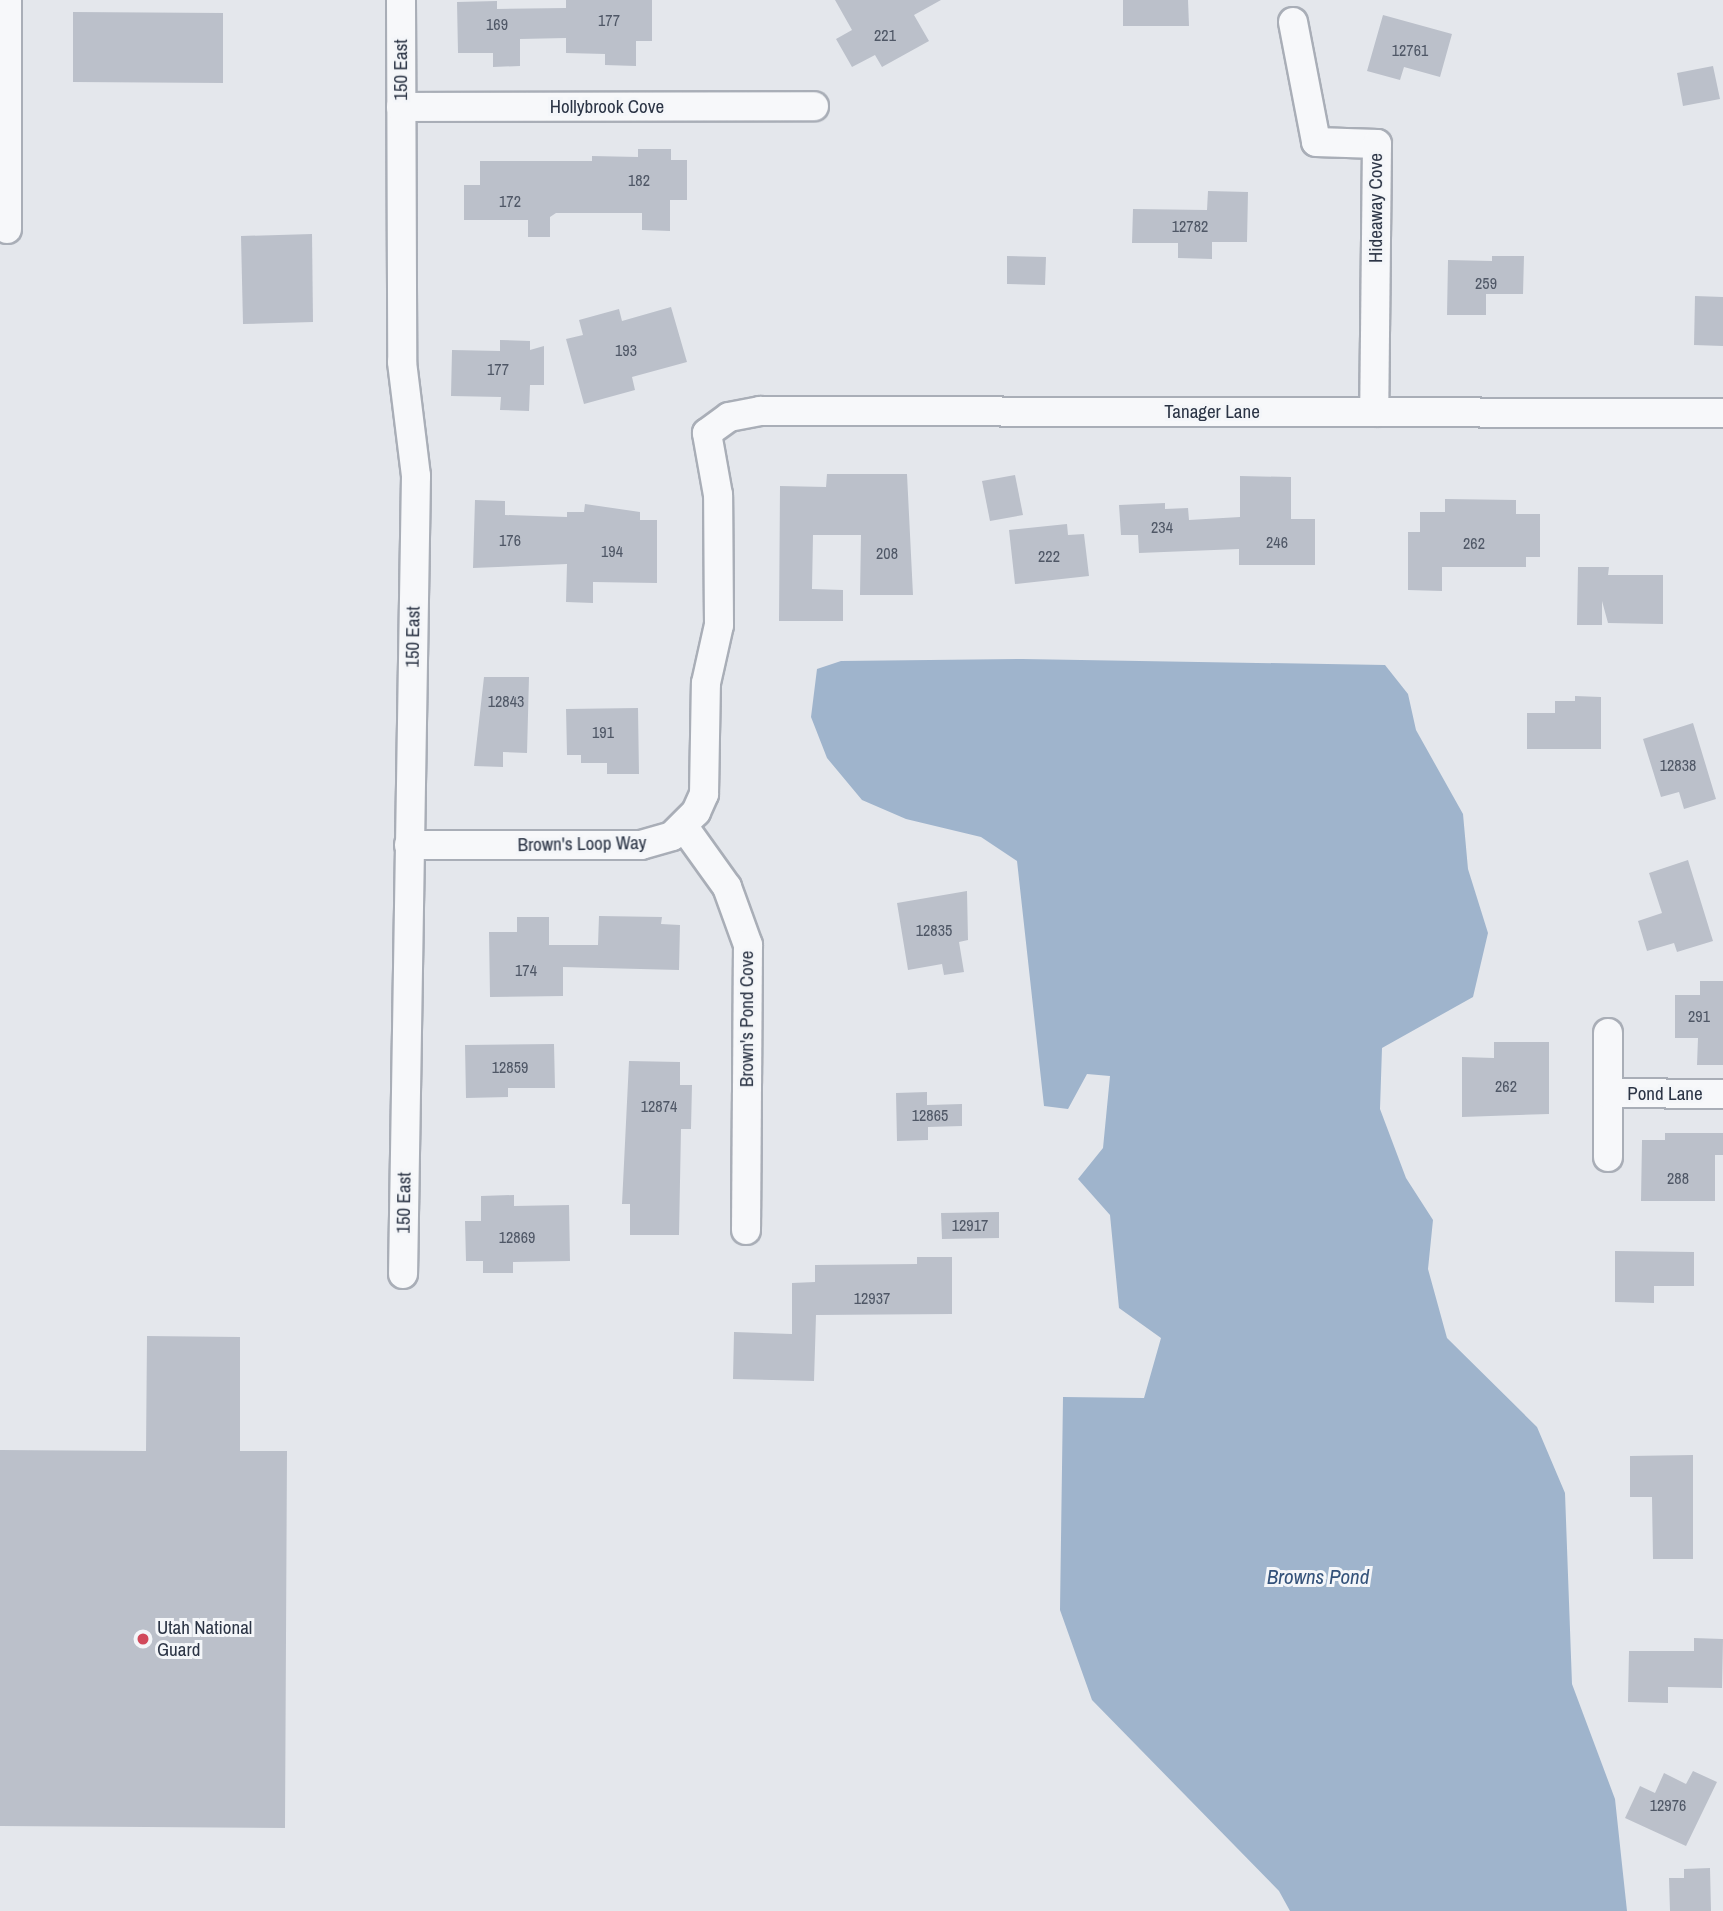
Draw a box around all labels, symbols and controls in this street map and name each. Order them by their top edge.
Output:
house number: 177 [598,10,620,30]
house number: 169 [486,14,508,34]
house number: 221 [874,25,896,45]
street label: 150 East [390,39,412,101]
house number: 12761 [1392,40,1428,60]
street label: Hollybrook Cove [550,96,664,118]
street label: Hideaway Cove [1365,153,1387,263]
house number: 182 [628,170,650,190]
house number: 172 [499,191,521,211]
house number: 12782 [1172,216,1208,236]
house number: 259 [1475,273,1497,293]
house number: 193 [615,340,637,360]
house number: 177 [487,359,509,379]
street label: Tanager Lane [1164,401,1260,423]
house number: 234 [1151,517,1173,537]
house number: 176 [499,530,521,550]
house number: 246 [1266,532,1288,552]
house number: 262 [1463,533,1485,553]
house number: 194 [601,541,623,561]
house number: 208 [876,543,898,563]
house number: 222 [1038,546,1060,566]
street label: 150 East [401,606,425,668]
house number: 12843 [488,691,524,711]
house number: 191 [592,722,614,742]
house number: 12838 [1660,755,1696,775]
street label: Brown's Loop Way [517,831,647,857]
house number: 12835 [916,920,952,940]
street label: Brown's Pond Cove [736,951,758,1087]
house number: 174 [515,960,537,980]
house number: 291 [1688,1006,1710,1026]
house number: 12859 [492,1057,528,1077]
house number: 262 [1495,1076,1517,1096]
street label: Pond Lane [1627,1083,1703,1105]
house number: 12874 [641,1096,677,1116]
house number: 12865 [912,1105,948,1125]
house number: 288 [1667,1168,1689,1188]
street label: 150 East [392,1172,416,1234]
house number: 12917 [952,1215,988,1235]
house number: 12869 [499,1227,535,1247]
house number: 12937 [854,1288,890,1308]
water label: Browns Pond [1267,1564,1369,1590]
place label: Utah National Guard [157,1617,252,1661]
marker: Utah National Guard [135,1631,151,1647]
house number: 12976 [1650,1795,1686,1815]

